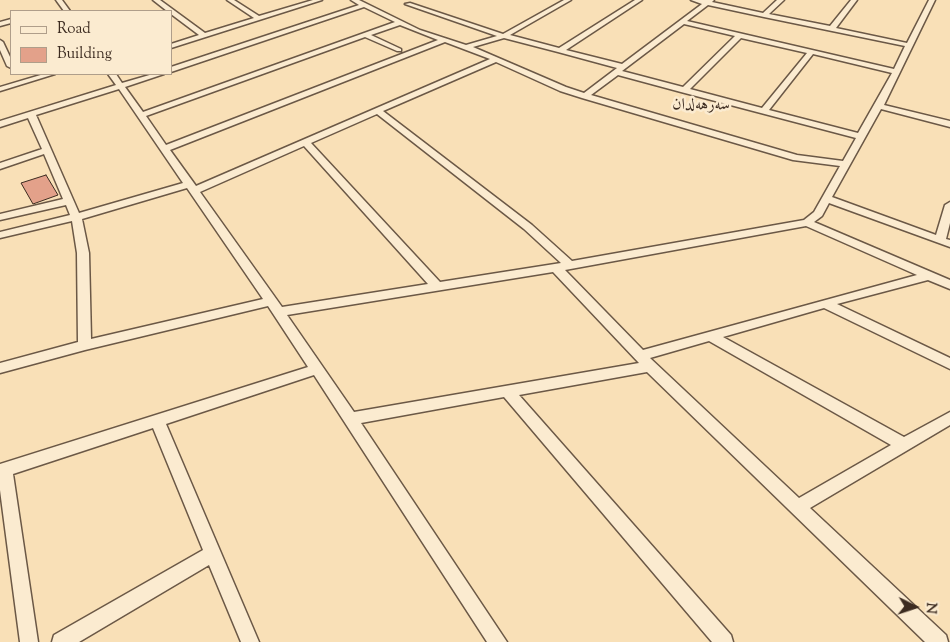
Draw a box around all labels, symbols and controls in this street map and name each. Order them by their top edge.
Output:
legend [10,10,172,75]
text: Road [57,19,91,40]
text: Building [57,44,112,65]
district label: سەرهەلدان [672,96,730,116]
north arrow [890,582,940,632]
text: N [920,602,940,614]

